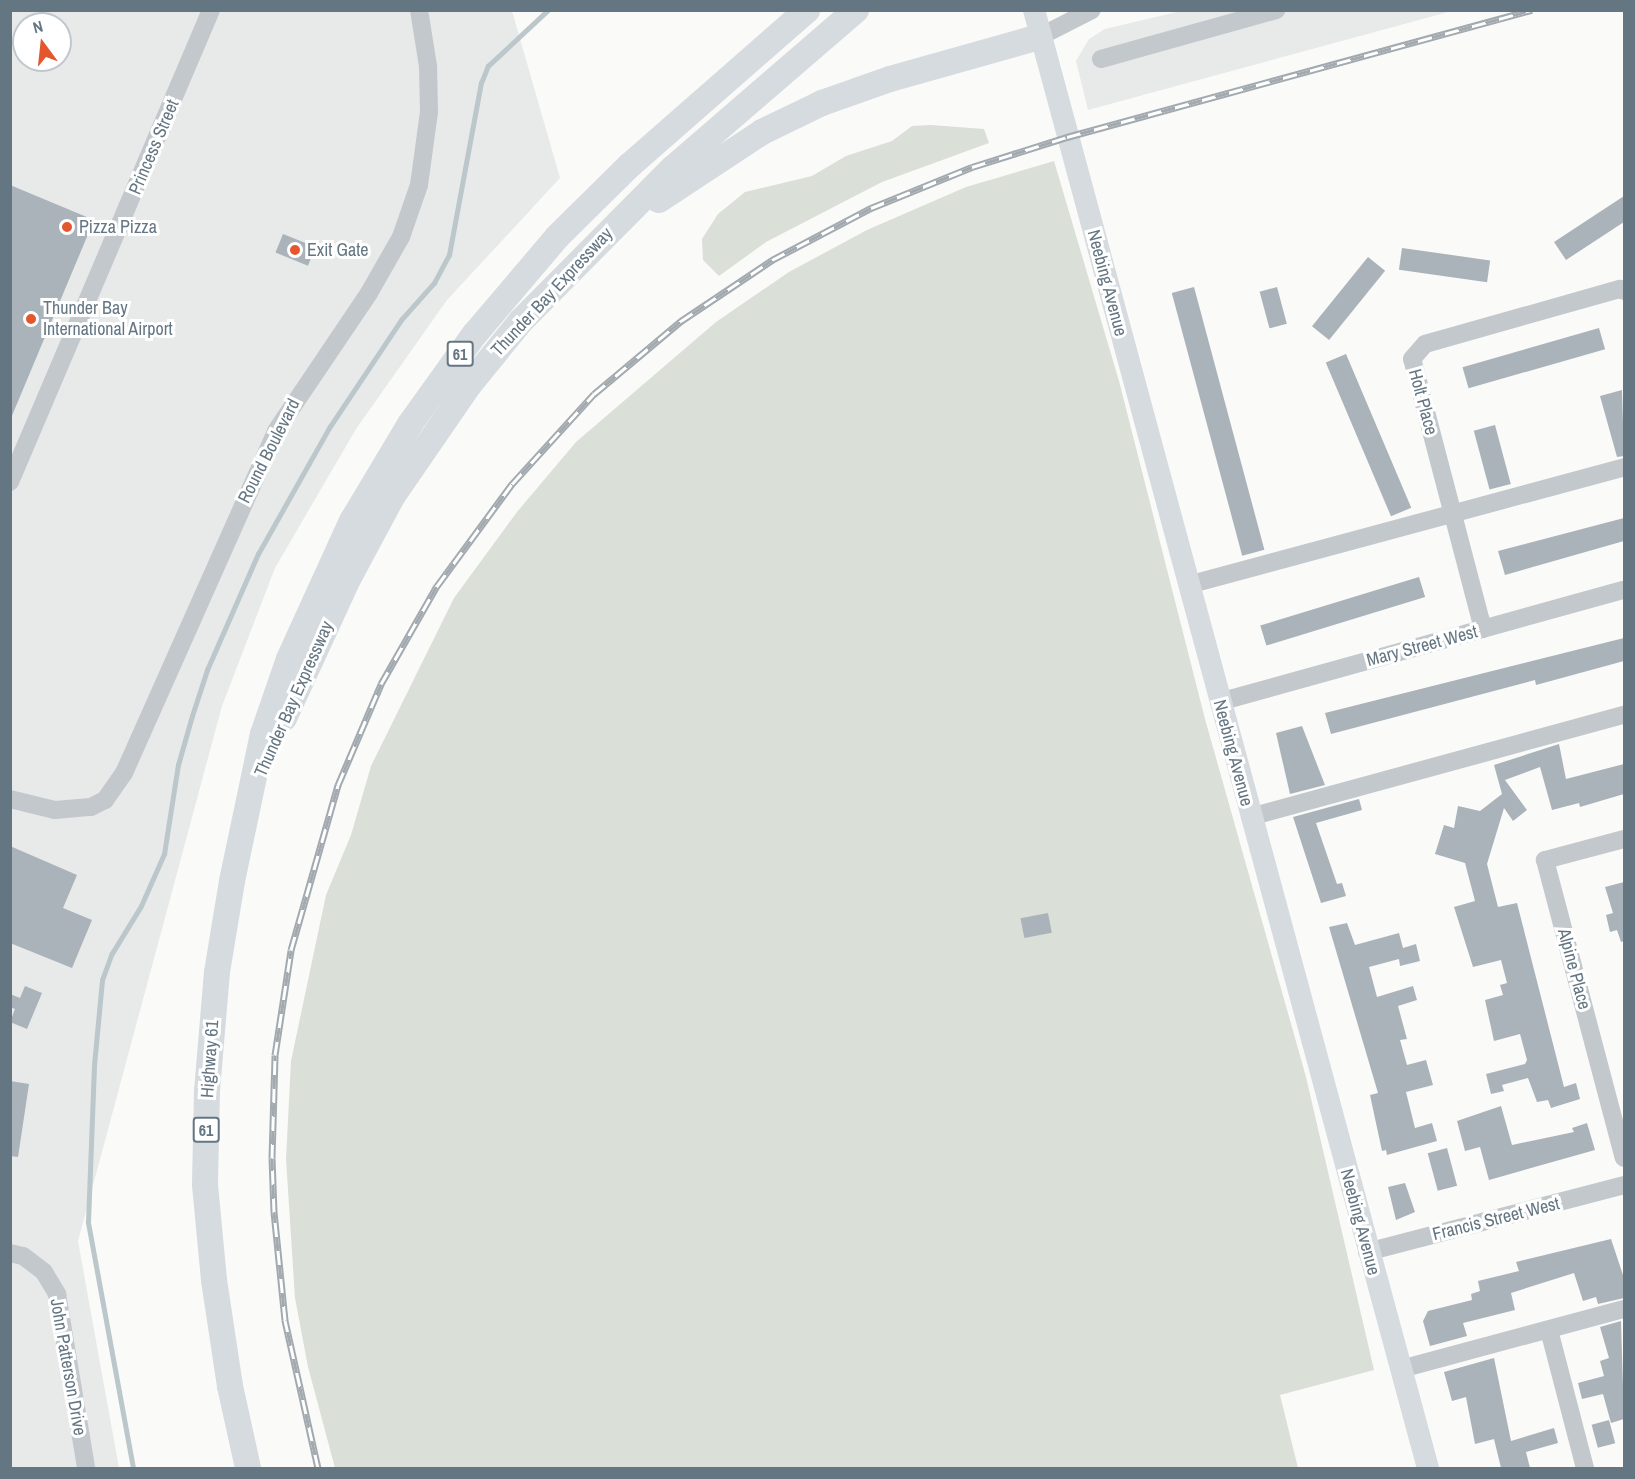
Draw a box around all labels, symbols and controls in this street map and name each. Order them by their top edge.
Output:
north arrow [12,12,72,72]
text: N [30,15,45,38]
street label: Princess Street [124,96,184,198]
place label: Pizza Pizza [79,216,157,238]
marker: Pizza Pizza [60,220,74,234]
street label: Thunder Bay Expressway [487,223,617,361]
street label: Neebing Avenue [1082,227,1132,339]
place label: Exit Gate [307,239,369,261]
marker: Exit Gate [288,243,302,257]
place label: Thunder Bay International Airport [43,298,173,340]
marker: Thunder Bay International Airport [24,312,38,326]
road number: 61 [446,341,474,367]
street label: Holt Place [1404,367,1442,437]
street label: Round Boulevard [233,395,305,507]
street label: Thunder Bay Expressway [250,618,338,780]
street label: Mary Street West [1364,621,1480,671]
street label: Neebing Avenue [1208,697,1258,809]
street label: Alpine Place [1553,926,1595,1012]
street label: Highway 61 [197,1019,223,1099]
road number: 61 [192,1117,220,1143]
street label: Neebing Avenue [1335,1166,1385,1278]
street label: Francis Street West [1430,1193,1562,1245]
street label: John Patterson Drive [45,1297,91,1437]

